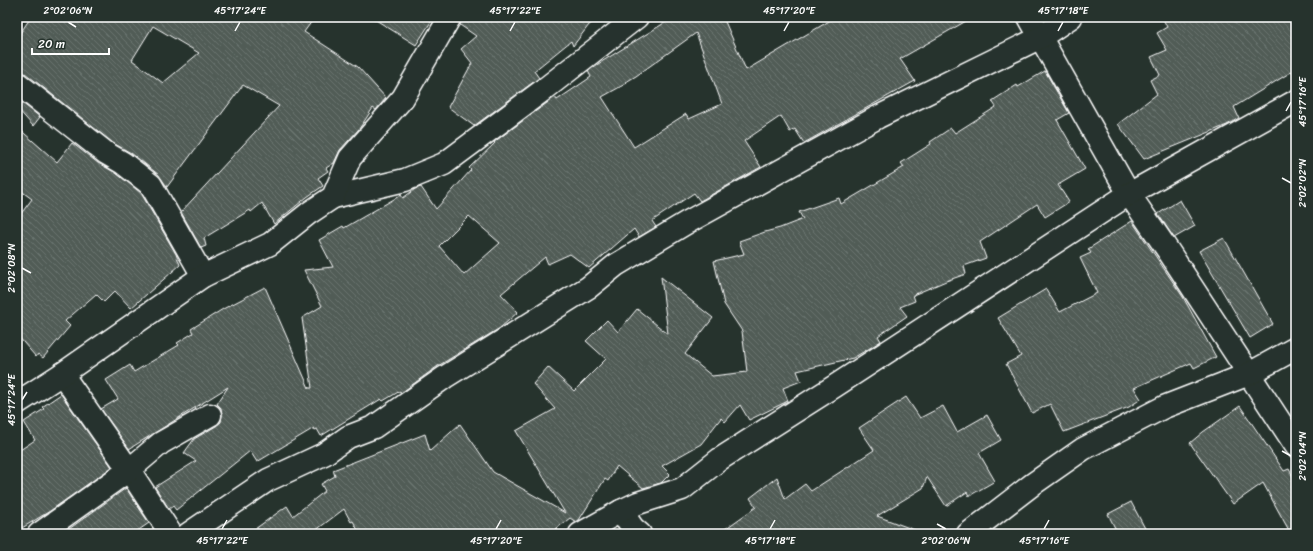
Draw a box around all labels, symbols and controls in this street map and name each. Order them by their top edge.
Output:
text: 2°02'06"N [44,2,93,20]
text: 45°17'24"E [214,2,267,20]
text: 45°17'22"E [489,2,542,20]
text: 45°17'20"E [763,2,817,20]
text: 45°17'18"E [1038,2,1090,20]
scale bar [32,30,109,56]
text: 20 m [38,33,65,55]
text: 45°17'16"E [1294,76,1312,127]
text: 2°02'02"N [1294,158,1312,208]
text: 2°02'08"N [3,243,21,293]
text: 45°17'24"E [3,373,21,426]
text: 2°02'04"N [1294,431,1312,481]
text: 45°17'22"E [196,532,249,550]
text: 45°17'20"E [470,532,524,550]
text: 45°17'18"E [745,532,797,550]
text: 2°02'06"N [922,532,971,550]
text: 45°17'16"E [1019,532,1070,550]

